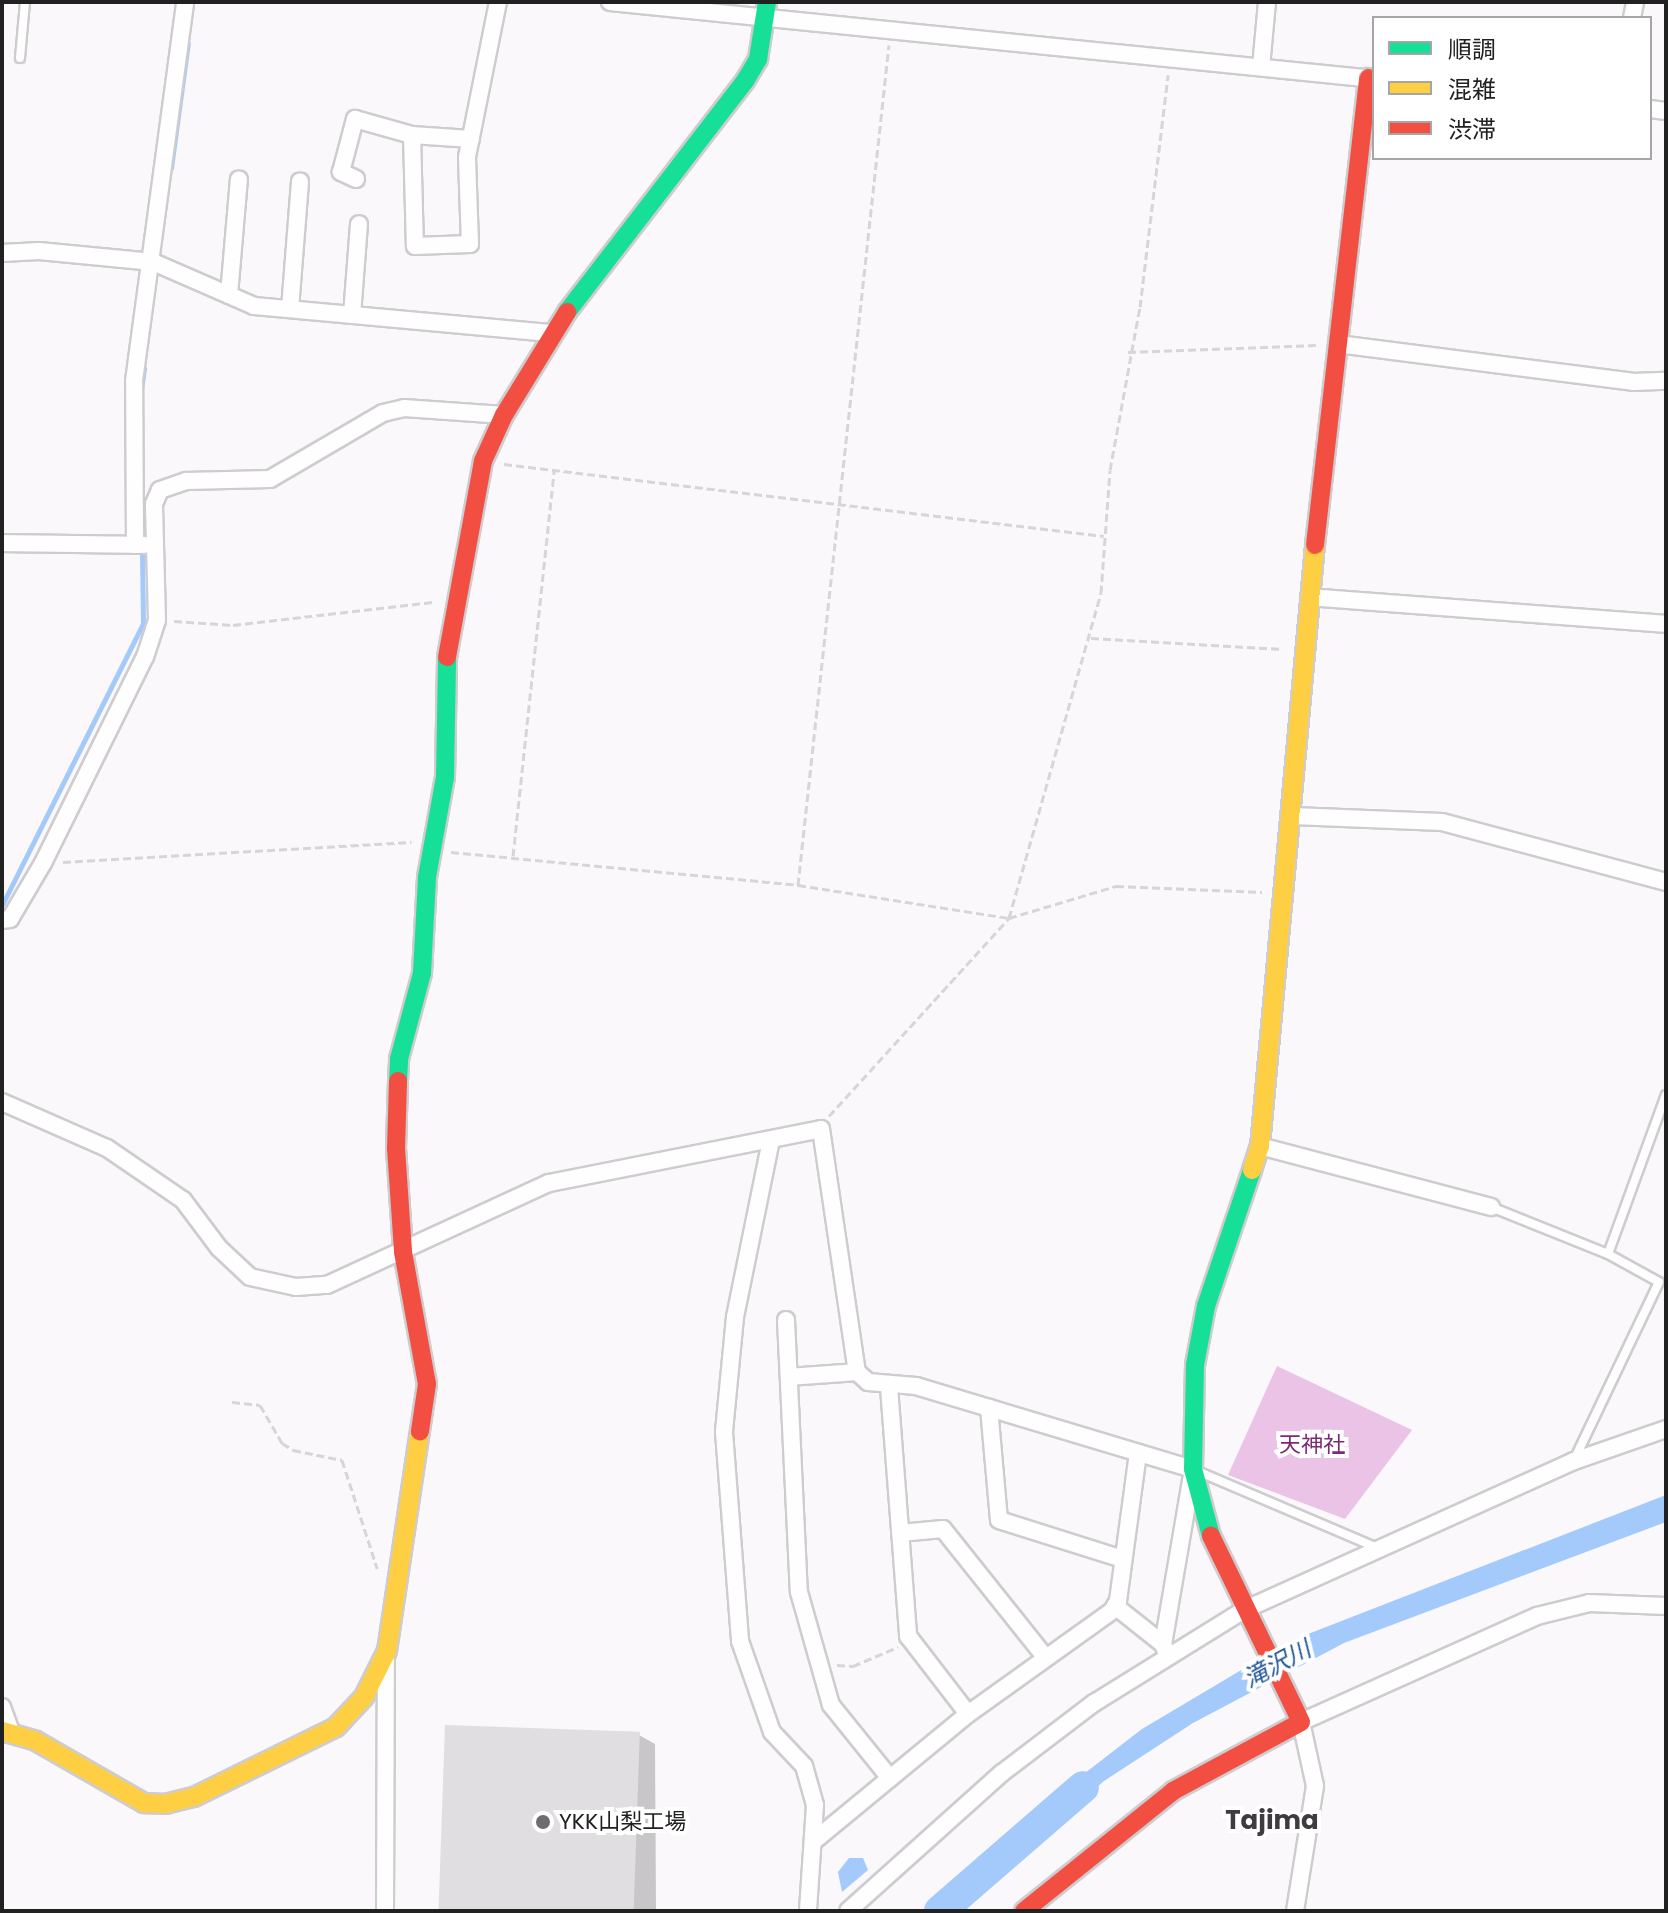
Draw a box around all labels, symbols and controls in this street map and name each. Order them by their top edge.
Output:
legend [1372,16,1652,160]
text: 順調 [1448,33,1496,66]
text: 混雑 [1448,73,1496,106]
text: 渋滞 [1448,113,1496,146]
park label: 天神社 [1279,1432,1345,1458]
water label: 滝沢川 [1238,1634,1316,1694]
district label: Tajima [1225,1805,1319,1837]
place label: YKK山梨工場 [559,1809,686,1835]
marker: YKK山梨工場 [534,1813,552,1831]

